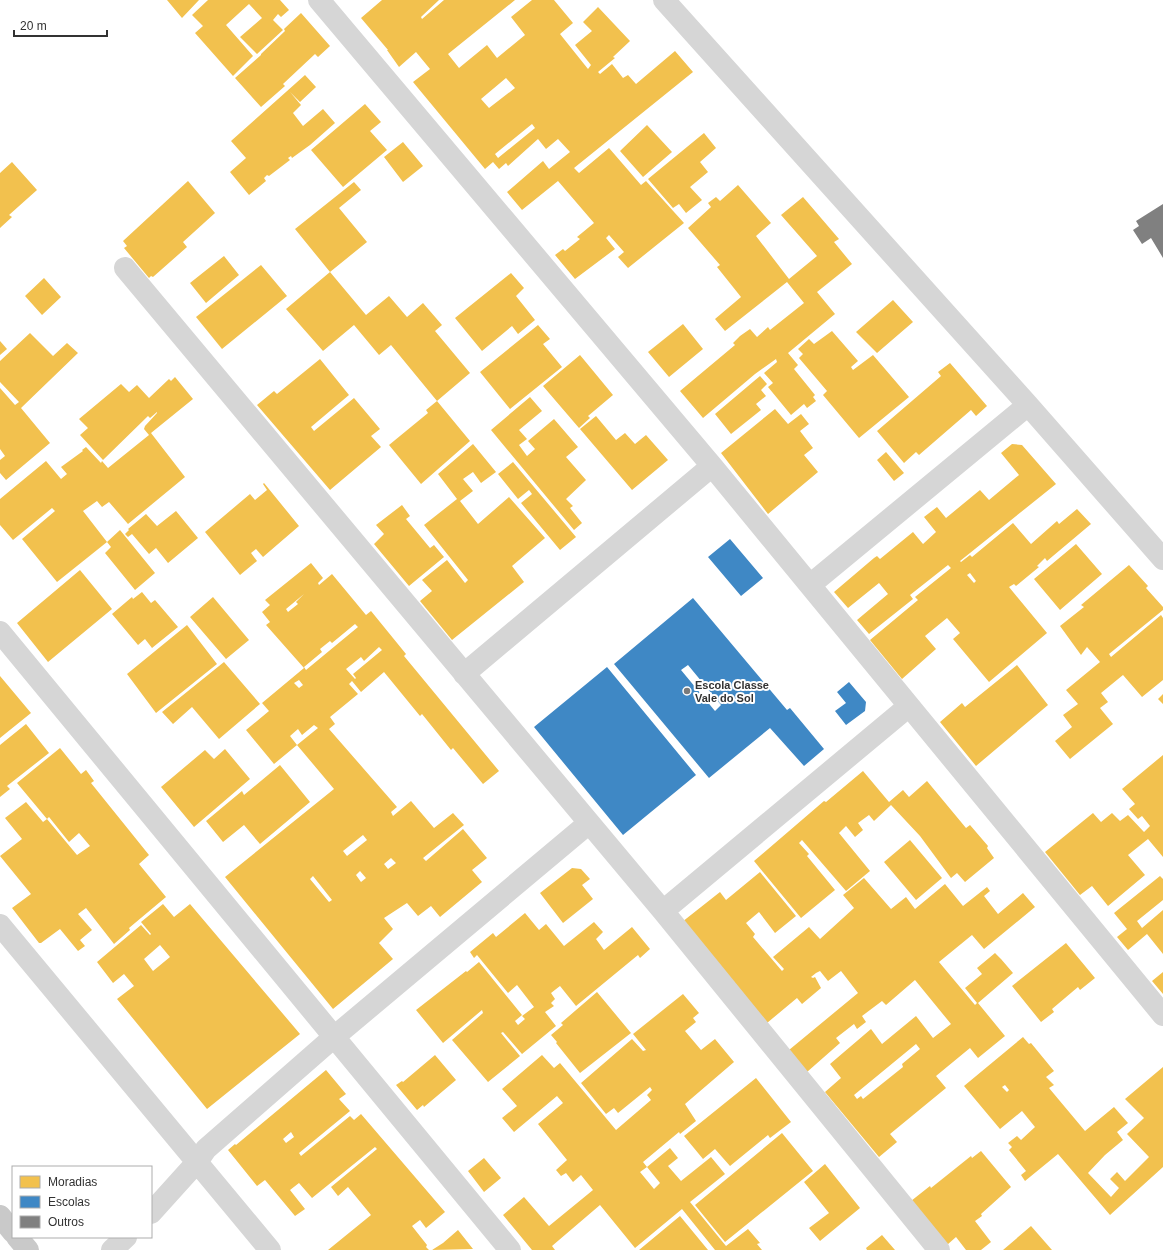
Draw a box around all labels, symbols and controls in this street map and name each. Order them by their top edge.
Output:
scale bar [14,12,107,38]
text: 20 m [20,19,47,33]
place label: Escola Classe Vale do Sol [695,679,769,704]
marker: Escola Classe Vale do Sol [682,686,692,696]
legend [12,1166,152,1238]
text: Moradias [48,1175,97,1189]
text: Escolas [48,1195,90,1209]
text: Outros [48,1215,84,1229]

